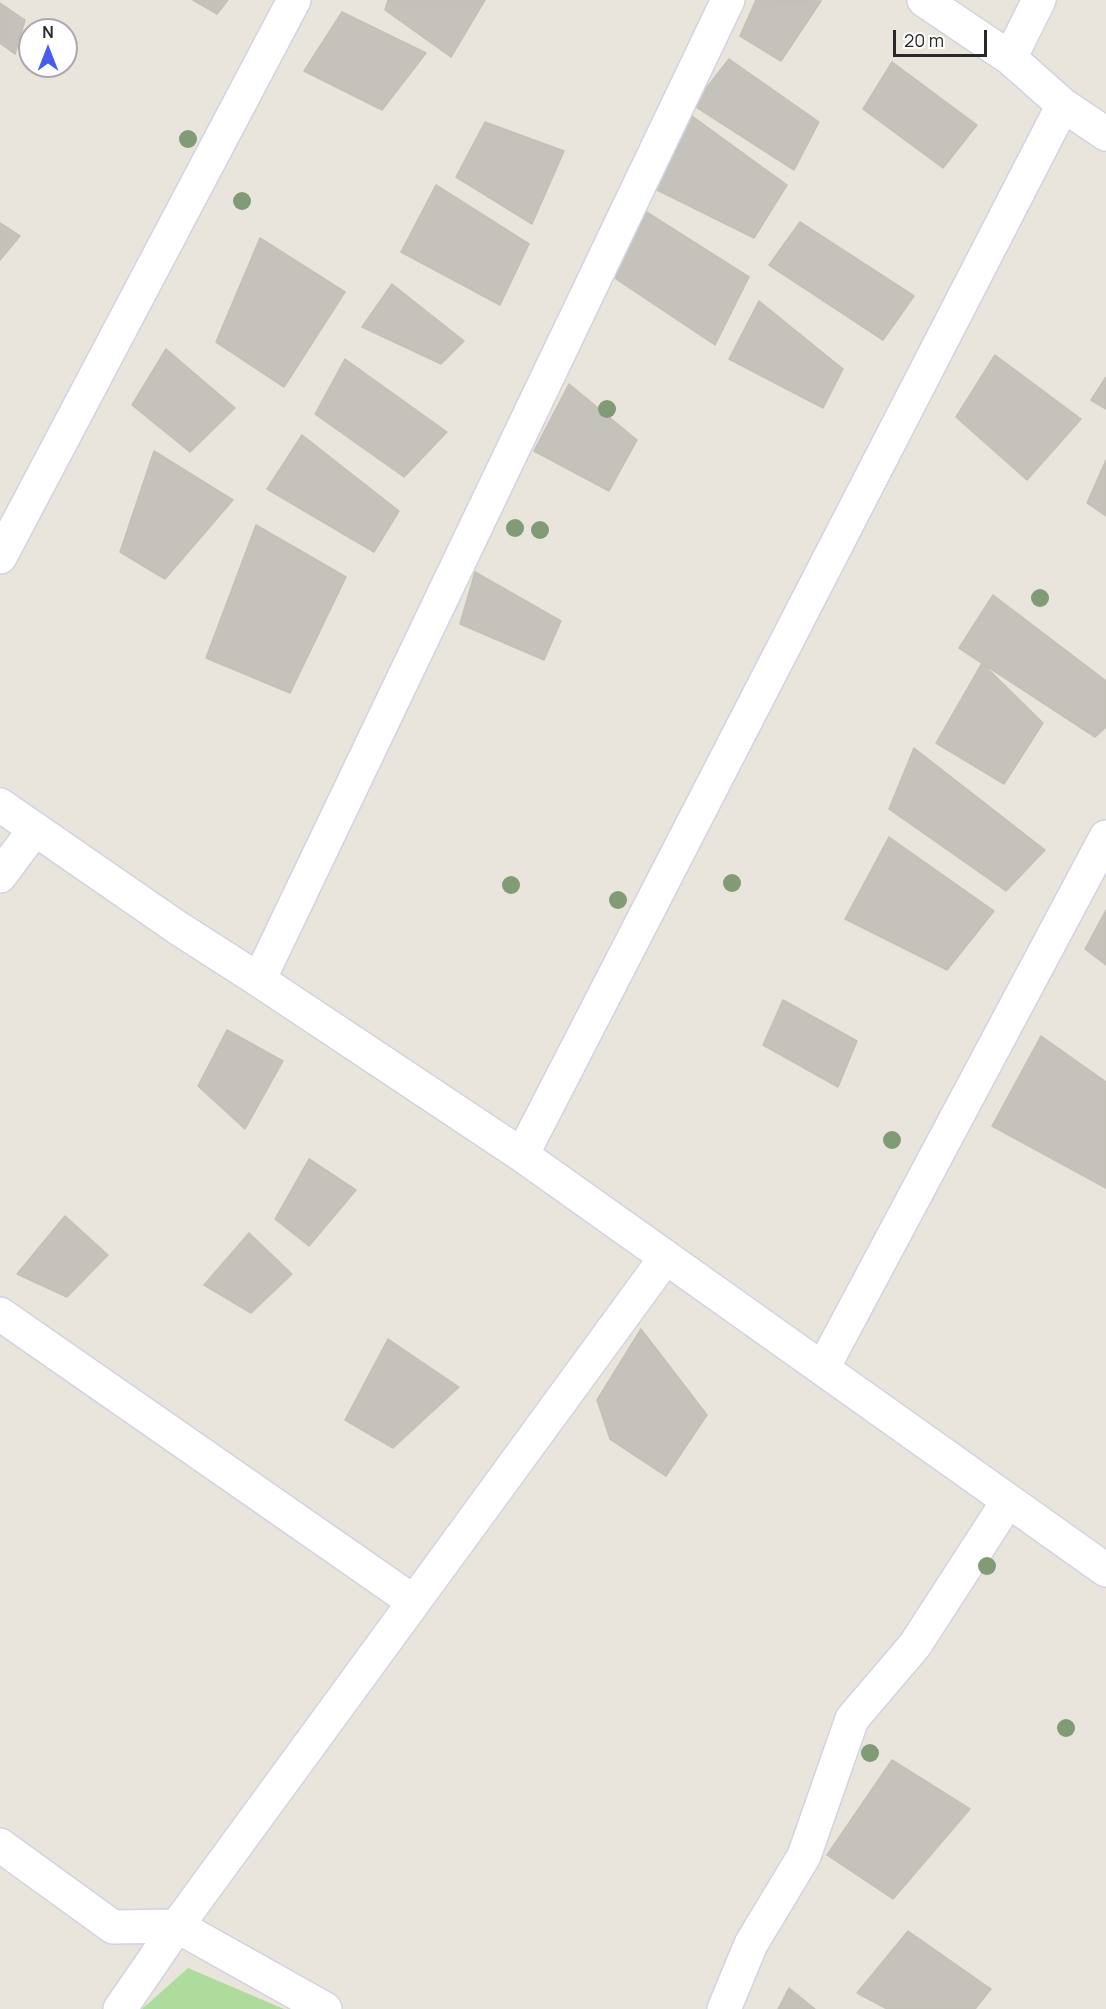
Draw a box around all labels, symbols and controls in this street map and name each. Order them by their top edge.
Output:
north arrow [18,18,78,78]
scale bar [896,18,990,56]
text: N [42,21,54,43]
text: 20 m [904,28,944,52]

